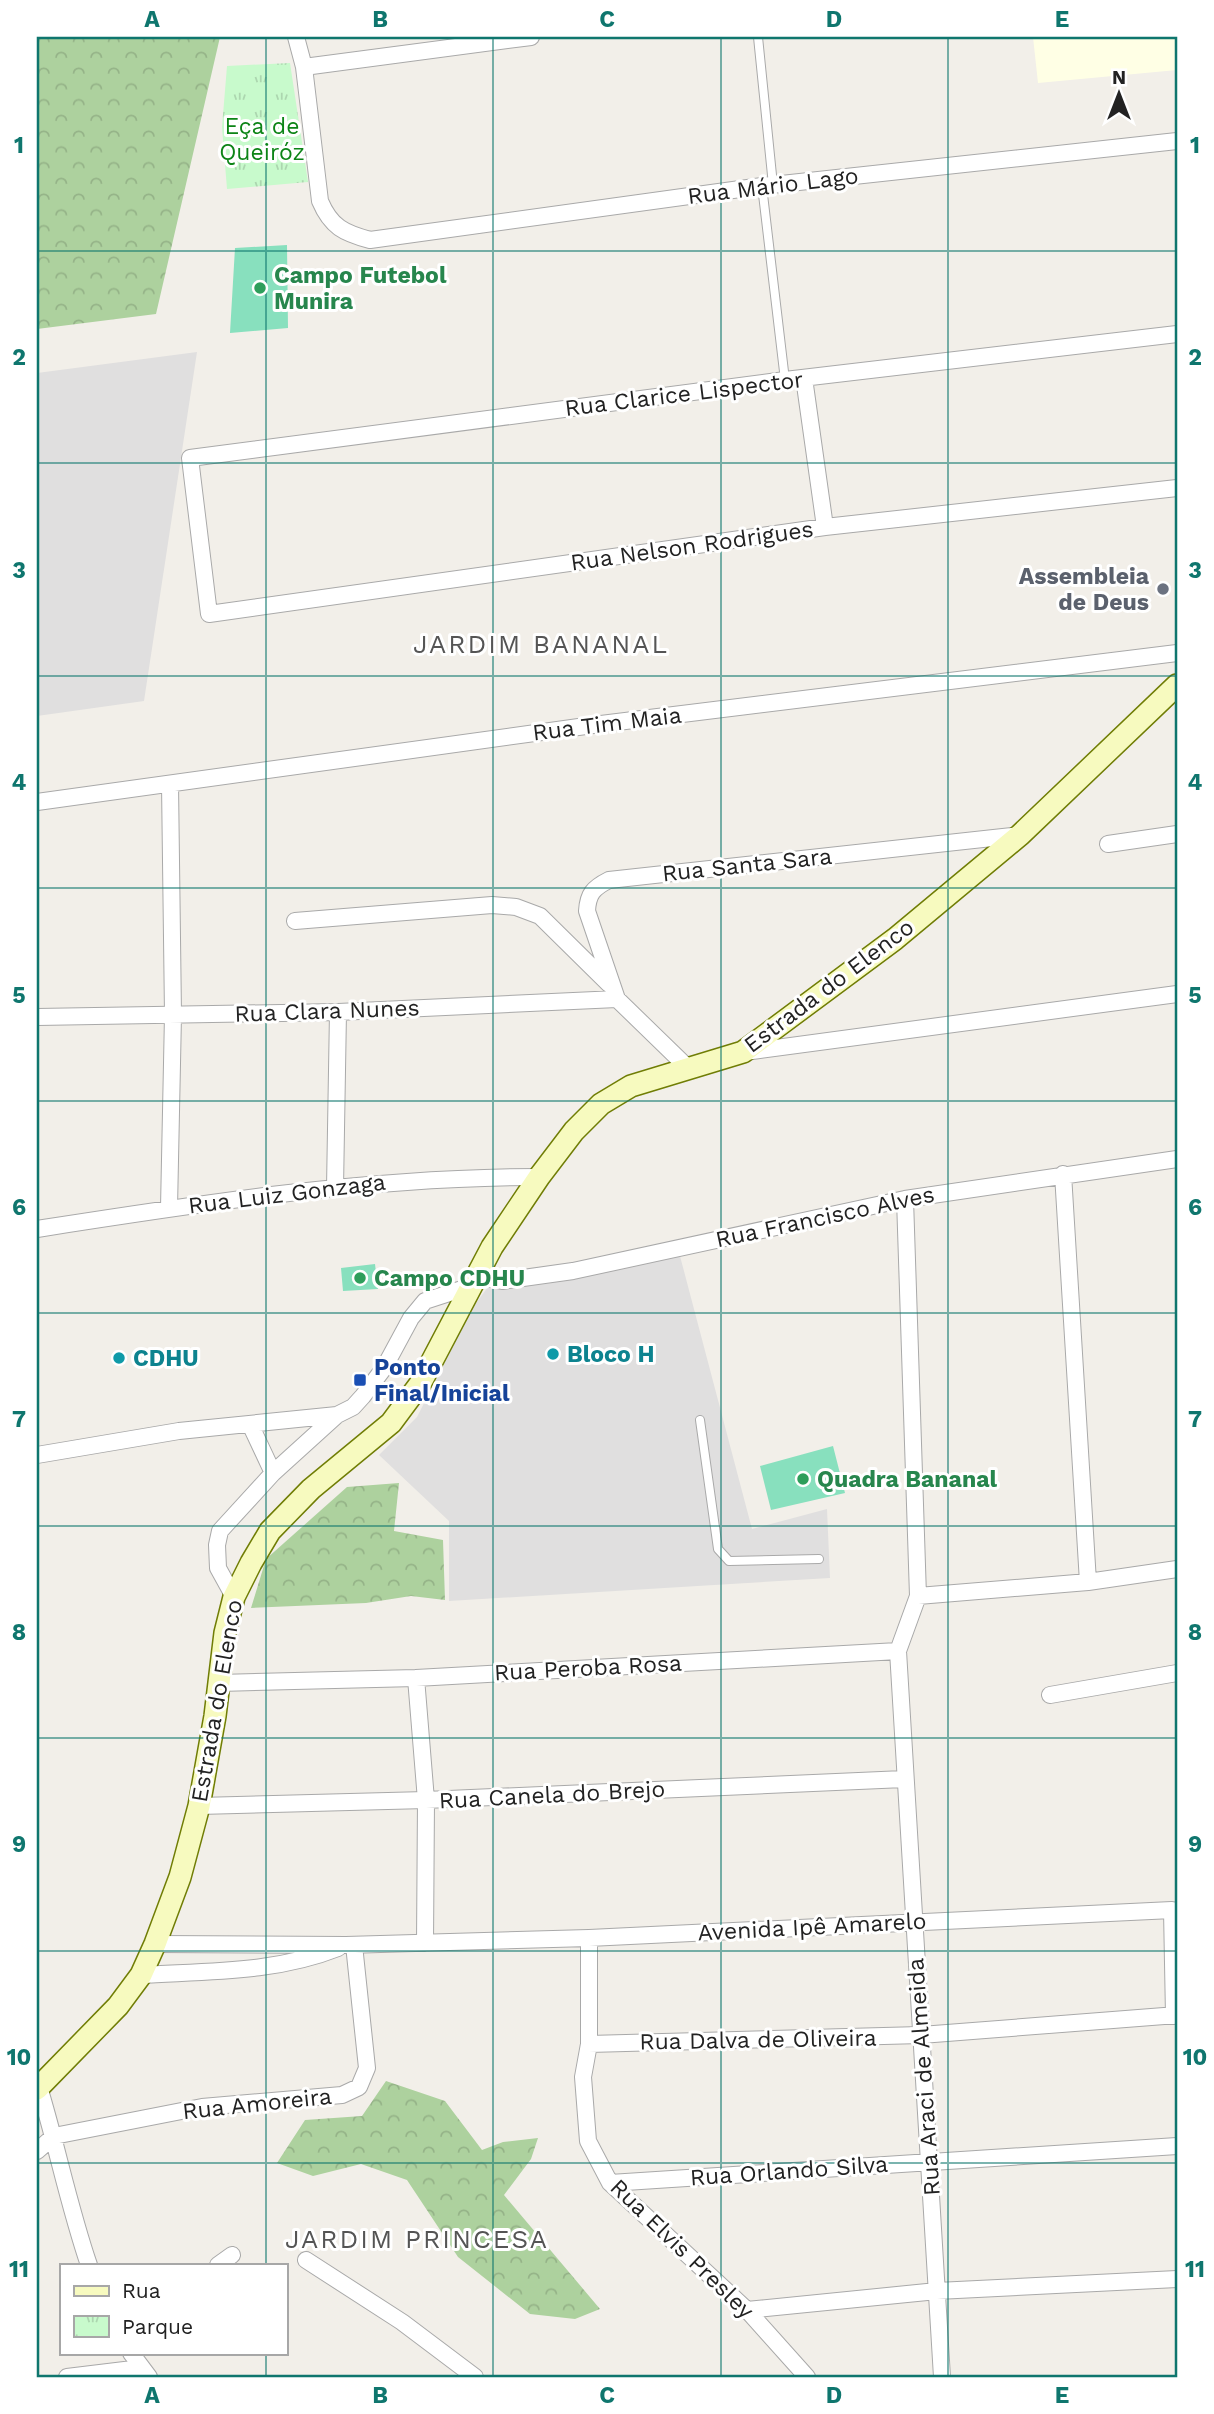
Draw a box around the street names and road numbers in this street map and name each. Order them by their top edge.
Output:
street label: Rua Mário Lago [686,162,860,210]
street label: Rua Clarice Lispector [563,366,805,422]
street label: Rua Nelson Rodrigues [569,516,815,576]
street label: Rua Tim Maia [531,701,683,747]
street label: Rua Santa Sara [661,843,833,887]
street label: Estrada do Elenco [739,913,919,1059]
street label: Rua Clara Nunes [234,994,420,1028]
street label: Rua Luiz Gonzaga [187,1168,387,1220]
street label: Rua Francisco Alves [713,1181,937,1253]
street label: Estrada do Elenco [186,1598,248,1804]
street label: Rua Peroba Rosa [493,1650,683,1686]
street label: Rua Canela do Brejo [438,1776,666,1814]
street label: Avenida Ipê Amarelo [697,1908,927,1946]
street label: Rua Araci de Almeida [902,1957,946,2197]
street label: Rua Dalva de Oliveira [639,2024,877,2056]
street label: Rua Amoreira [181,2083,333,2125]
street label: Rua Orlando Silva [689,2151,889,2191]
street label: Rua Elvis Presley [605,2174,759,2324]

